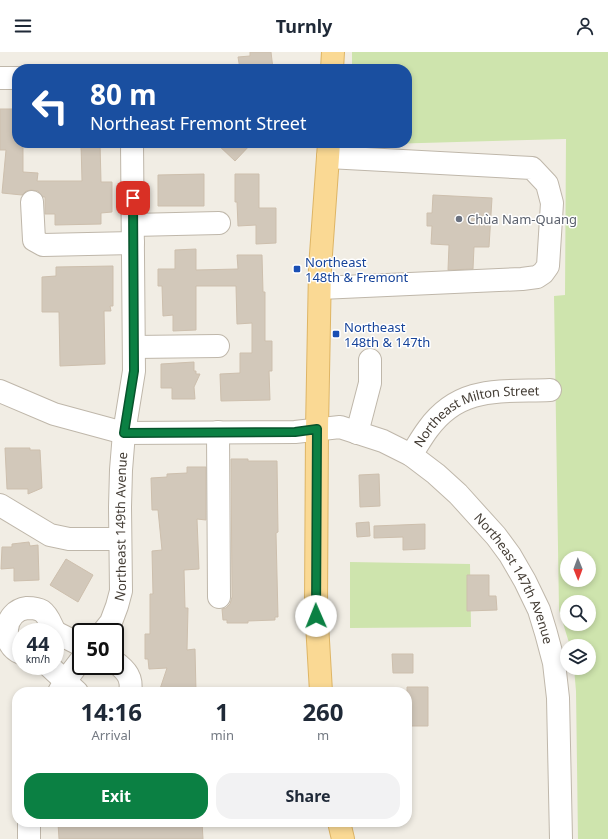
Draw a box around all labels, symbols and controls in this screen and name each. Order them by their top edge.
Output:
text: Turnly [276,14,332,38]
icon: menu [12,15,34,37]
icon: person [574,15,596,37]
text: 80 m [90,75,157,113]
icon: left [24,80,76,132]
text: Northeast Fremont Street [90,111,307,135]
pin [116,181,150,215]
icon: arrive [122,187,144,209]
place label: Chùa Nam-Quang [467,210,577,228]
marker: Chùa Nam-Quang [454,214,464,224]
place label: Northeast 148th & Fremont [305,253,409,286]
marker: Northeast 148th & Fremont [292,264,302,274]
place label: Northeast 148th & 147th [344,318,430,351]
marker: Northeast 148th & 147th [331,329,341,339]
street label: Northeast Milton Street [409,381,540,450]
street label: Northeast 149th Avenue [110,451,131,603]
street label: Northeast 147th Avenue [470,509,557,646]
north arrow [560,551,596,587]
map controls [560,551,596,675]
position arrow [295,595,337,637]
button: search [560,595,596,631]
speed limit sign: 50 [72,623,124,675]
text: 44 [27,630,49,657]
button: layers [560,639,596,675]
text: km/h [26,652,50,666]
text: 14:16 [80,695,142,728]
text: 1 [215,695,229,728]
text: 260 [302,695,344,728]
text: Arrival [91,726,131,744]
text: min [210,726,234,744]
text: m [317,726,329,744]
button: Exit [24,773,208,819]
button: Share [216,773,400,819]

